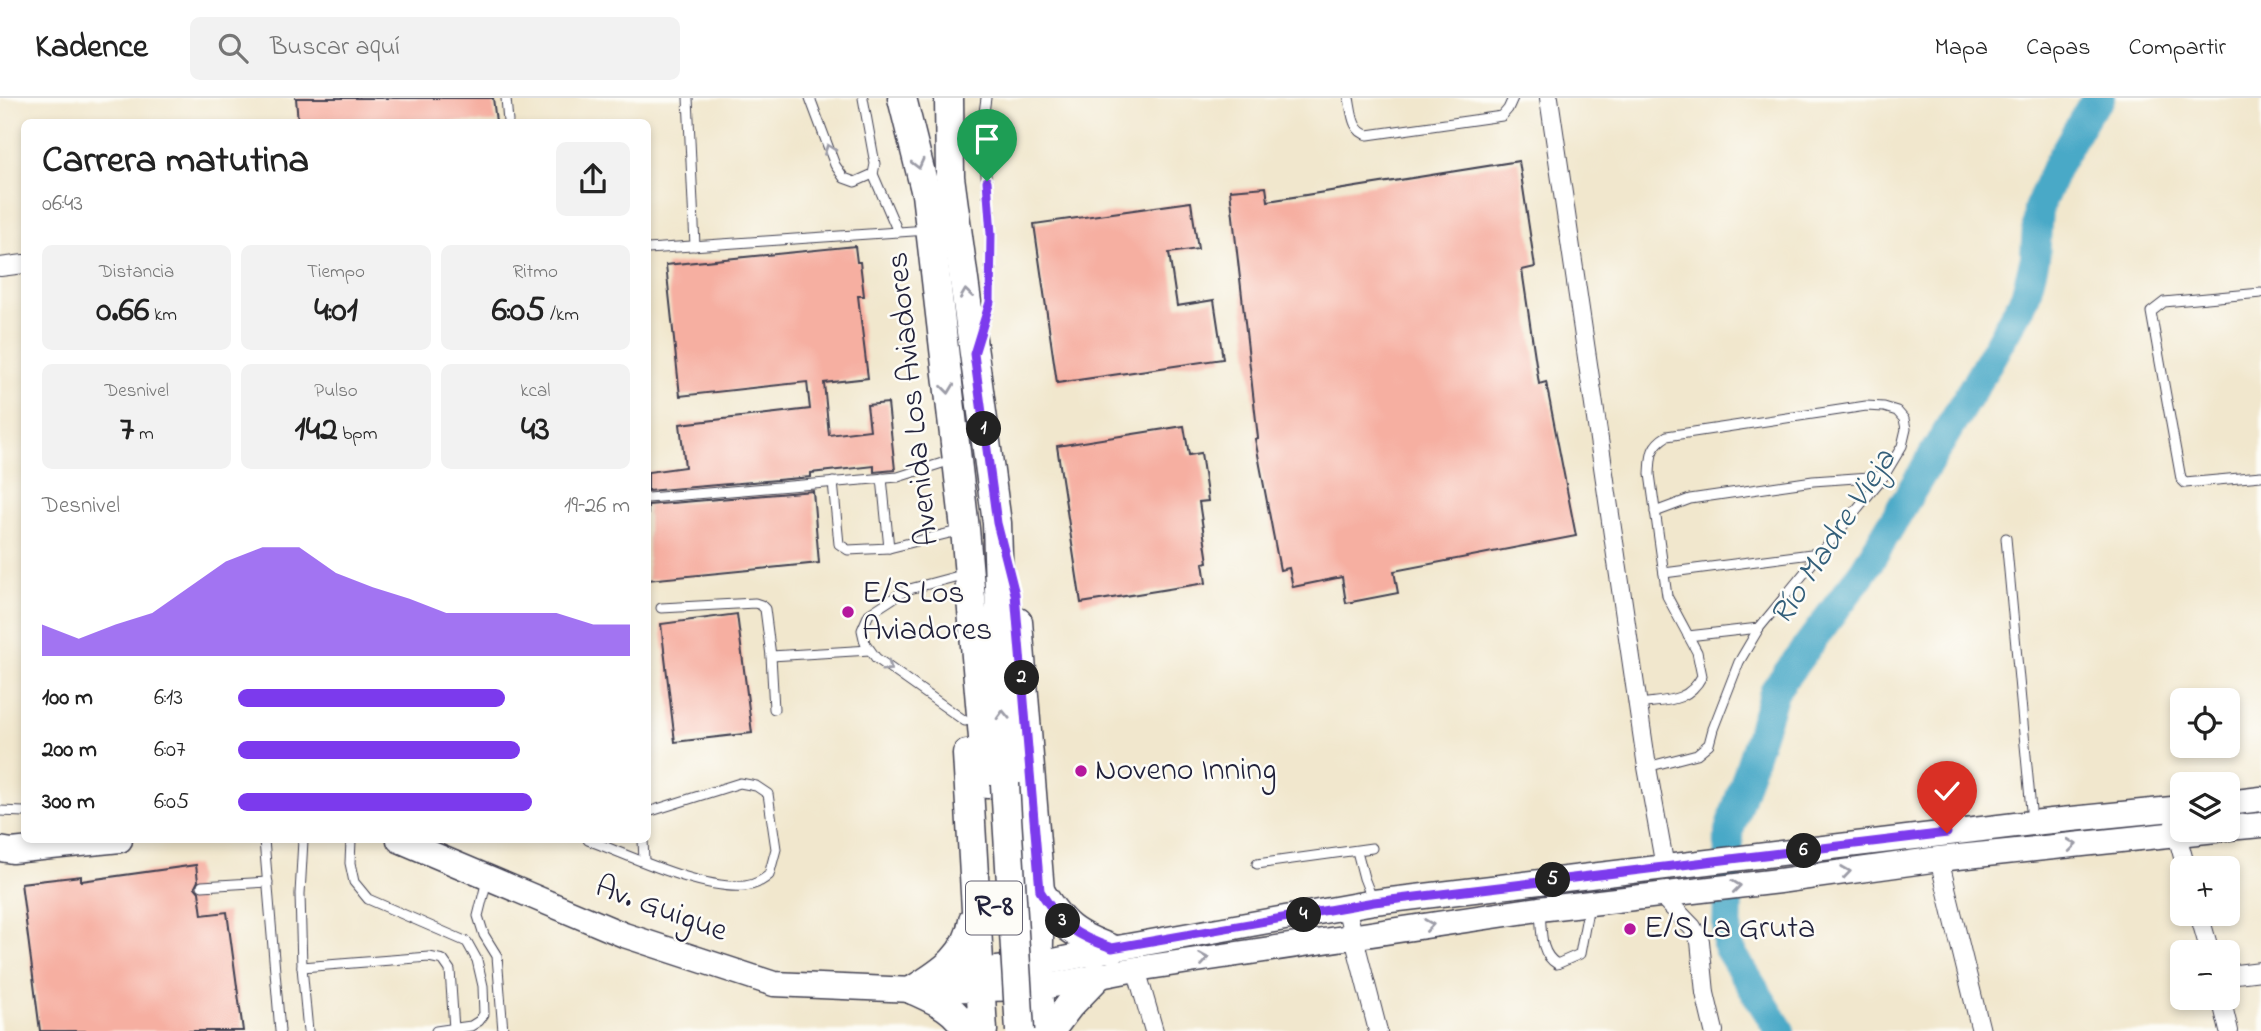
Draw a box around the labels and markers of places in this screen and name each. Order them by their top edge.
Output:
pin [957,109,1017,181]
pin: 1 [967,412,1002,446]
place label: E/S Los Aviadores [862,571,992,655]
marker: E/S Los Aviadores [840,604,856,620]
pin: 2 [1004,660,1040,696]
place label: Noveno Inning [1095,748,1276,795]
pin [1917,761,1977,833]
marker: Noveno Inning [1073,763,1089,779]
pin: 6 [1786,834,1822,868]
pin: 5 [1536,862,1570,898]
pin: 4 [1286,898,1322,932]
pin: 3 [1046,904,1080,938]
place label: E/S La Gruta [1644,906,1815,953]
marker: E/S La Gruta [1622,921,1638,937]

